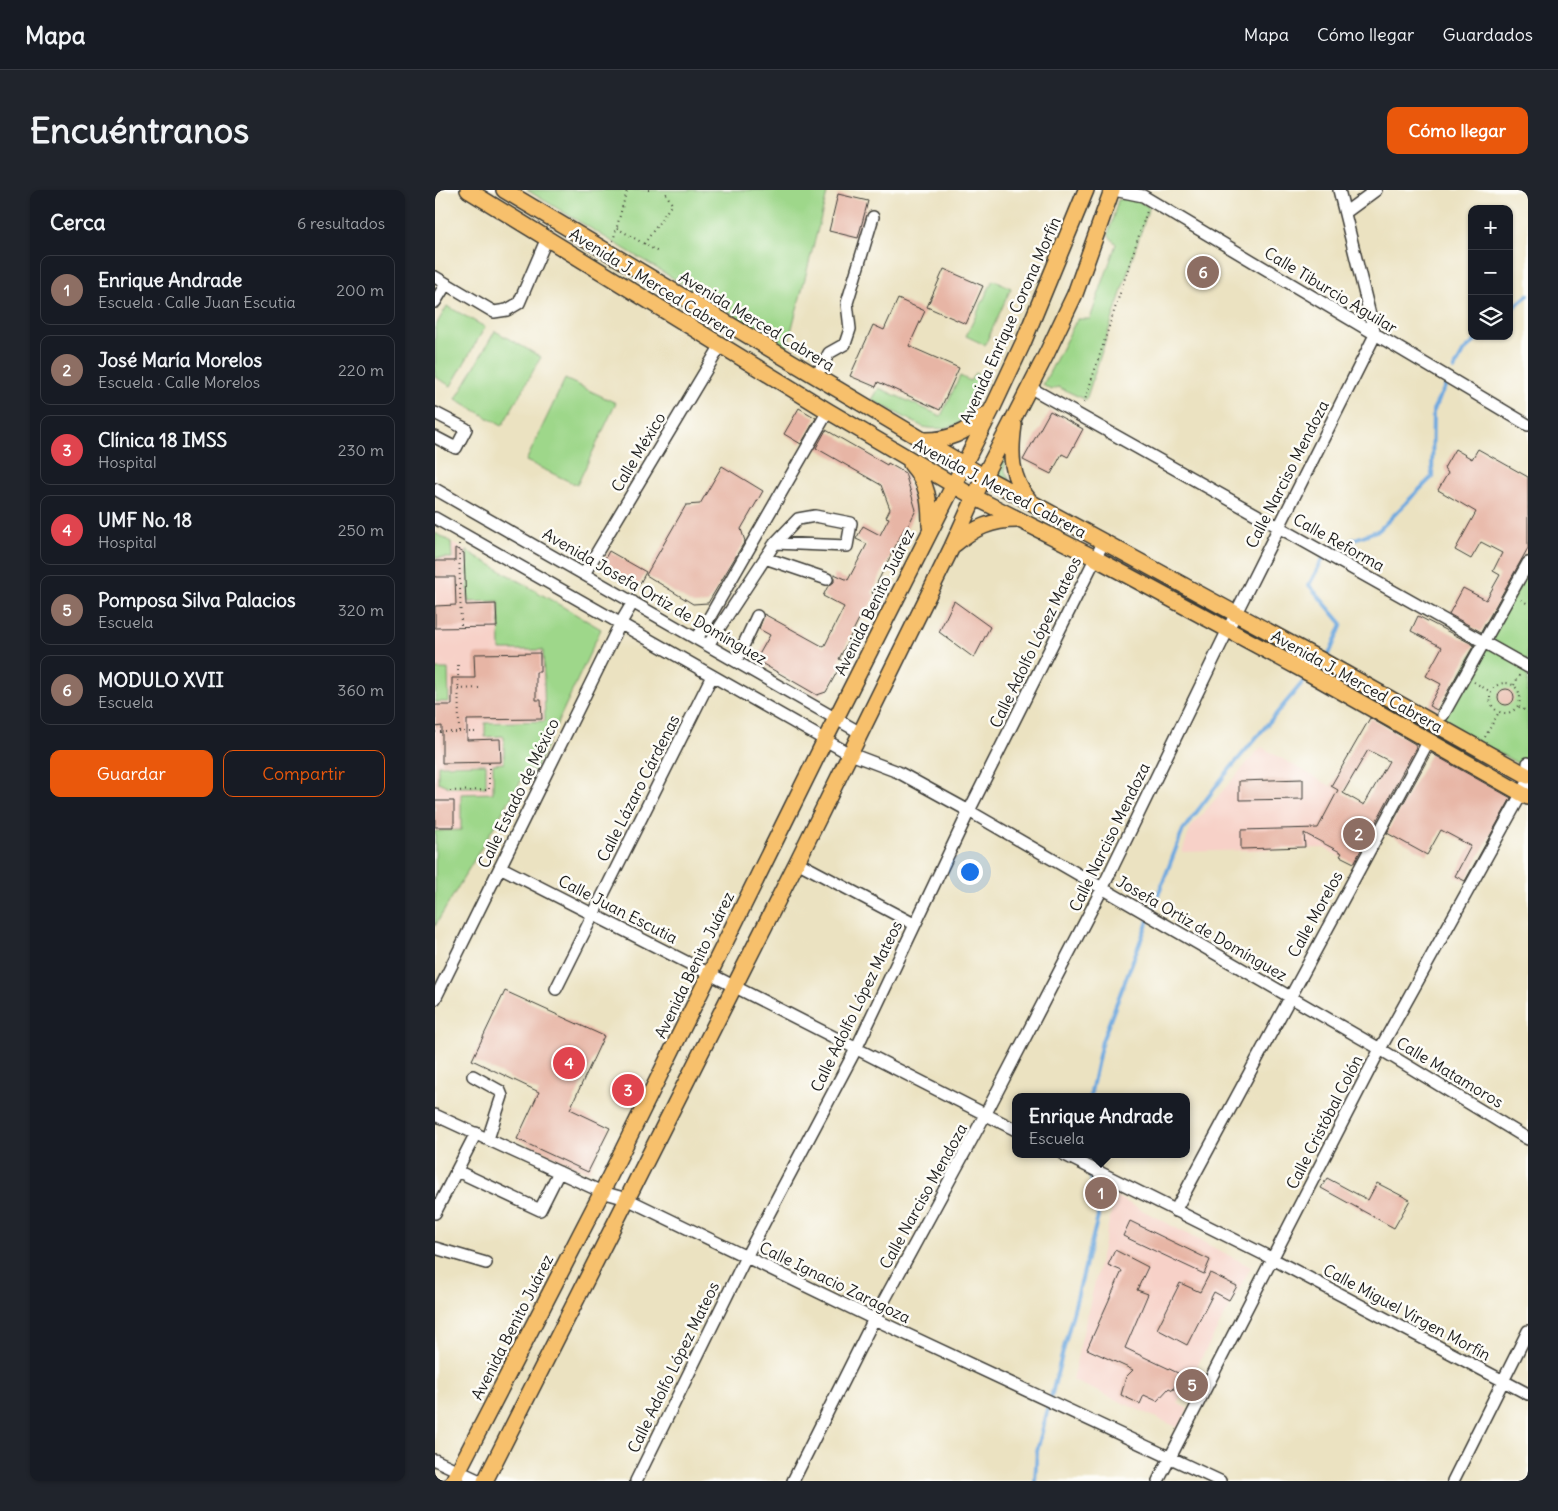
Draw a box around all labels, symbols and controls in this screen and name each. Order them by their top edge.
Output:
text: Mapa [25,20,85,50]
text: Mapa [1244,23,1289,46]
text: Cómo llegar [1317,23,1414,46]
text: Guardados [1442,23,1533,46]
button: Cómo llegar [1387,107,1528,154]
text: Encuéntranos [30,108,249,152]
map controls [1468,205,1513,340]
button: + [1468,205,1513,250]
text: Cerca [50,209,105,236]
text: 6 resultados [297,213,385,233]
street label: Avenida Enrique Corona Morfín [955,213,1065,427]
street label: Avenida J. Merced Cabrera [566,223,740,343]
street label: Calle Tiburcio Aguilar [1261,242,1402,338]
button: − [1468,250,1513,295]
pin: 6 [1187,253,1219,291]
street label: Avenida Merced Cabrera [676,267,838,375]
text: Enrique Andrade [98,268,242,292]
text: 1 [64,280,70,300]
text: 200 m [336,280,384,300]
text: Escuela · Calle Juan Escutia [98,292,296,312]
button: layers [1468,295,1513,340]
text: José María Morelos [98,348,262,372]
text: 2 [63,360,71,380]
text: 220 m [338,360,384,380]
text: Escuela · Calle Morelos [98,372,260,392]
street label: Calle Narciso Mendoza [1241,397,1333,551]
street label: Calle México [606,409,670,495]
text: Clínica 18 IMSS [98,428,227,452]
street label: Avenida J. Merced Cabrera [910,434,1090,542]
text: 3 [62,440,72,460]
text: 230 m [338,440,384,460]
text: Hospital [98,452,157,472]
text: UMF No. 18 [98,508,192,532]
street label: Calle Reforma [1290,509,1388,575]
text: 4 [62,520,72,540]
text: 250 m [338,520,384,540]
street label: Avenida Josefa Ortiz de Domínguez [539,523,771,669]
street label: Avenida Benito Juárez [830,525,918,679]
text: Hospital [98,532,157,552]
street label: Calle Adolfo López Mateos [985,553,1085,731]
text: Pomposa Silva Palacios [98,588,296,612]
text: 5 [62,600,72,620]
text: 320 m [338,600,384,620]
text: Escuela [98,612,153,632]
street label: Avenida J. Merced Cabrera [1268,625,1446,737]
text: MODULO XVII [98,668,224,692]
text: 6 [62,680,72,700]
text: 360 m [337,680,384,700]
text: Escuela [98,692,153,712]
street label: Calle Lázaro Cárdenas [592,711,684,865]
street label: Calle Estado de México [473,715,563,871]
button: Guardar [50,750,213,797]
button: Compartir [223,750,385,797]
street label: Calle Narciso Mendoza [1064,759,1154,915]
pin: 2 [1343,815,1375,853]
your location [957,859,983,885]
street label: Calle Morelos [1283,867,1347,961]
street label: Calle Juan Escutia [555,870,681,948]
street label: Josefa Ortiz de Domínguez [1113,871,1291,985]
street label: Avenida Benito Juárez [650,888,738,1042]
street label: Calle Adolfo López Mateos [806,917,906,1095]
street label: Calle Matamoros [1393,1032,1507,1112]
pin: 4 [553,1044,585,1082]
street label: Calle Cristóbal Colón [1282,1052,1366,1192]
pin: 3 [612,1071,644,1109]
popup [1012,1093,1190,1158]
text: Enrique Andrade [1029,1104,1173,1128]
street label: Calle Narciso Mendoza [875,1120,971,1272]
text: Escuela [1029,1128,1084,1148]
pin: 1 [1085,1174,1117,1212]
street label: Calle Ignacio Zaragoza [756,1237,914,1327]
street label: Avenida Benito Juárez [467,1251,558,1403]
street label: Calle Miguel Virgen Morfín [1320,1259,1494,1365]
street label: Calle Adolfo López Mateos [623,1278,723,1456]
pin: 5 [1176,1366,1208,1404]

